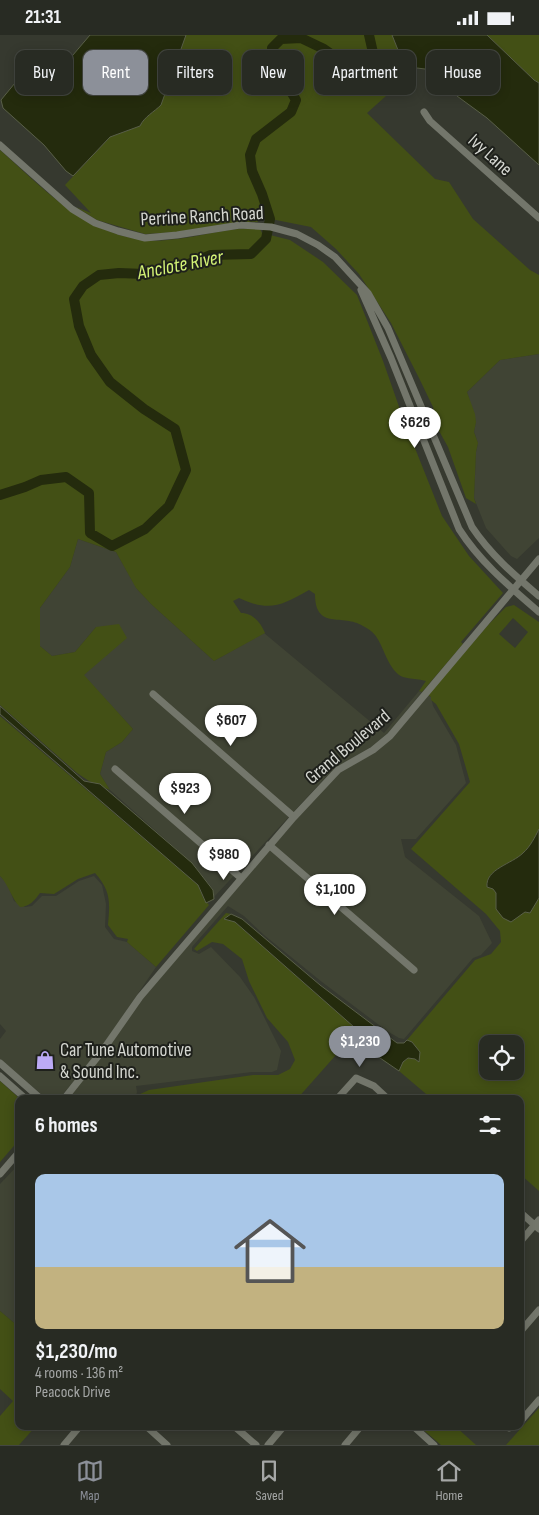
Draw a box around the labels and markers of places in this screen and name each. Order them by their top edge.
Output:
pin: $626 [385,407,445,449]
pin: $607 [201,705,261,747]
pin: $923 [155,773,215,815]
pin: $980 [194,839,254,881]
pin: $1,100 [294,873,376,916]
pin: $1,230 [319,1025,401,1068]
place label: Car Tune Automotive & Sound Inc. [60,1039,192,1084]
shop icon: Car Tune Automotive & Sound Inc. [34,1049,56,1071]

